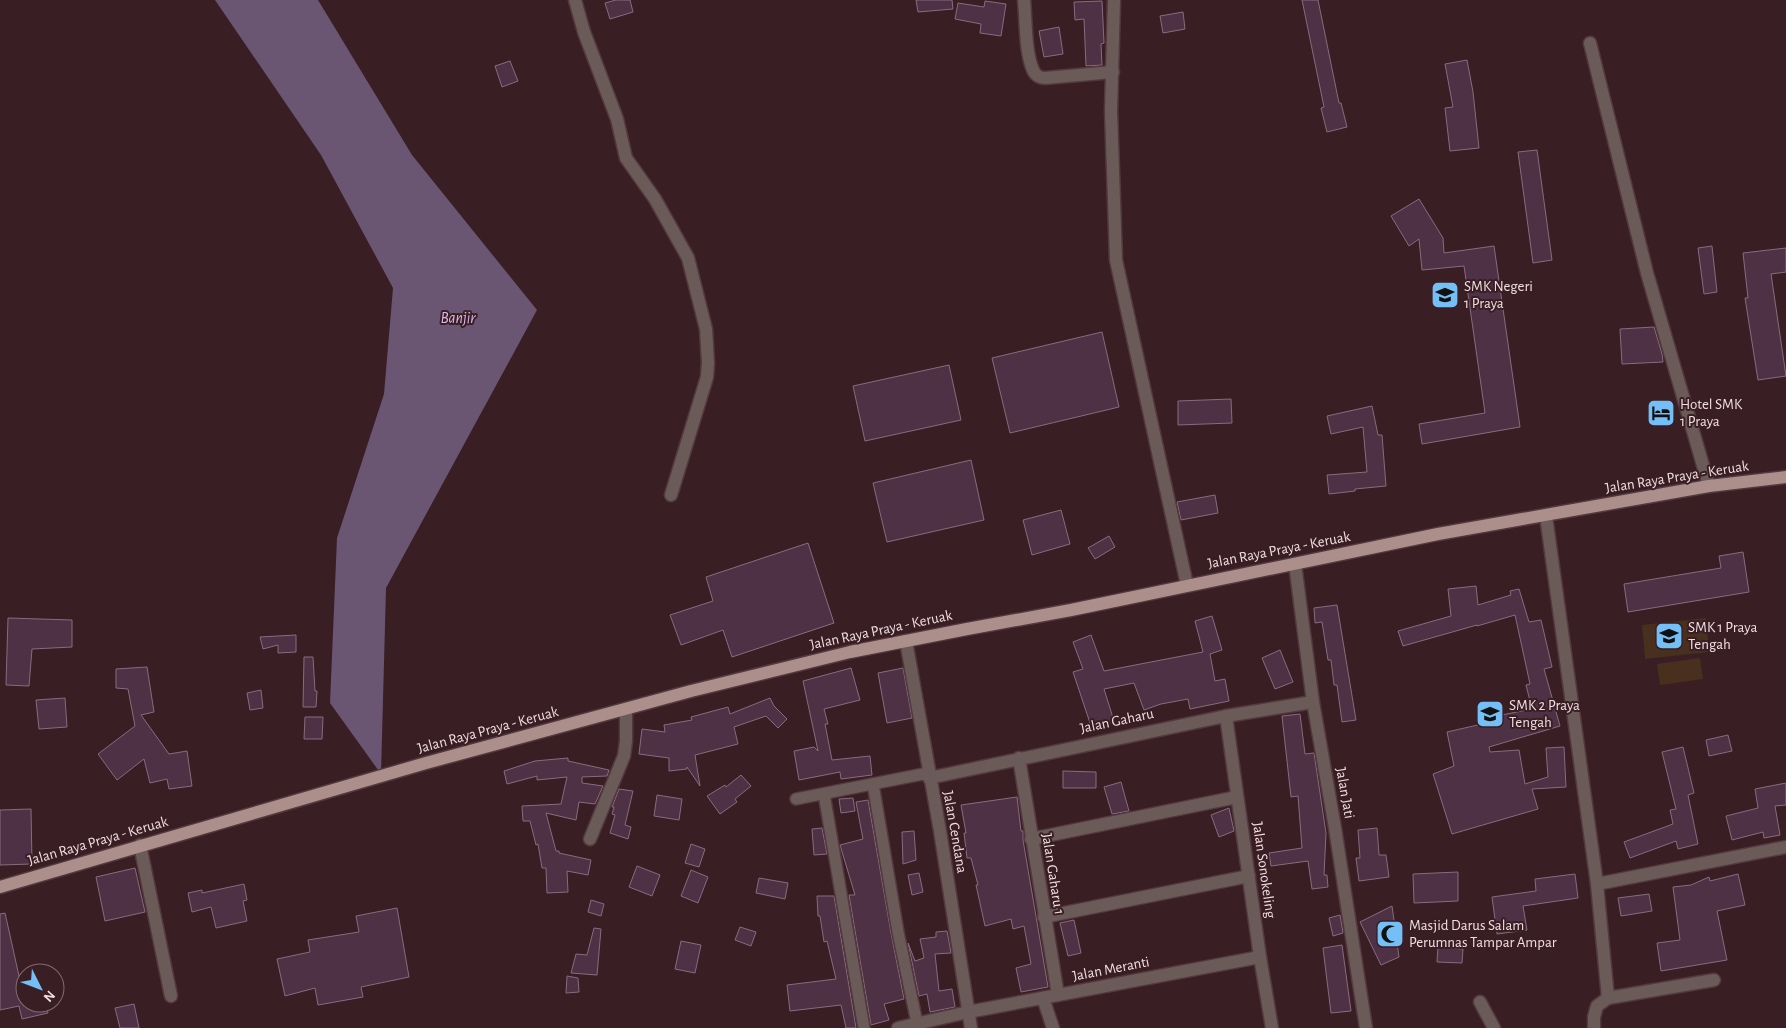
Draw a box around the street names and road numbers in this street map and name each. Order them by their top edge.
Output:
street label: Jalan Raya Praya - Keruak [1604,458,1750,496]
street label: Jalan Raya Praya - Keruak [1206,529,1352,571]
street label: Jalan Raya Praya - Keruak [809,608,954,652]
street label: Jalan Raya Praya - Keruak [416,704,560,756]
street label: Jalan Gaharu [1079,706,1155,736]
street label: Jalan Jati [1333,766,1357,820]
street label: Jalan Cendana [940,790,970,874]
street label: Jalan Raya Praya - Keruak [26,814,170,868]
street label: Jalan Sonokeling [1250,821,1278,920]
street label: Jalan Gaharu 1 [1039,832,1067,916]
street label: Jalan Meranti [1071,954,1151,984]

